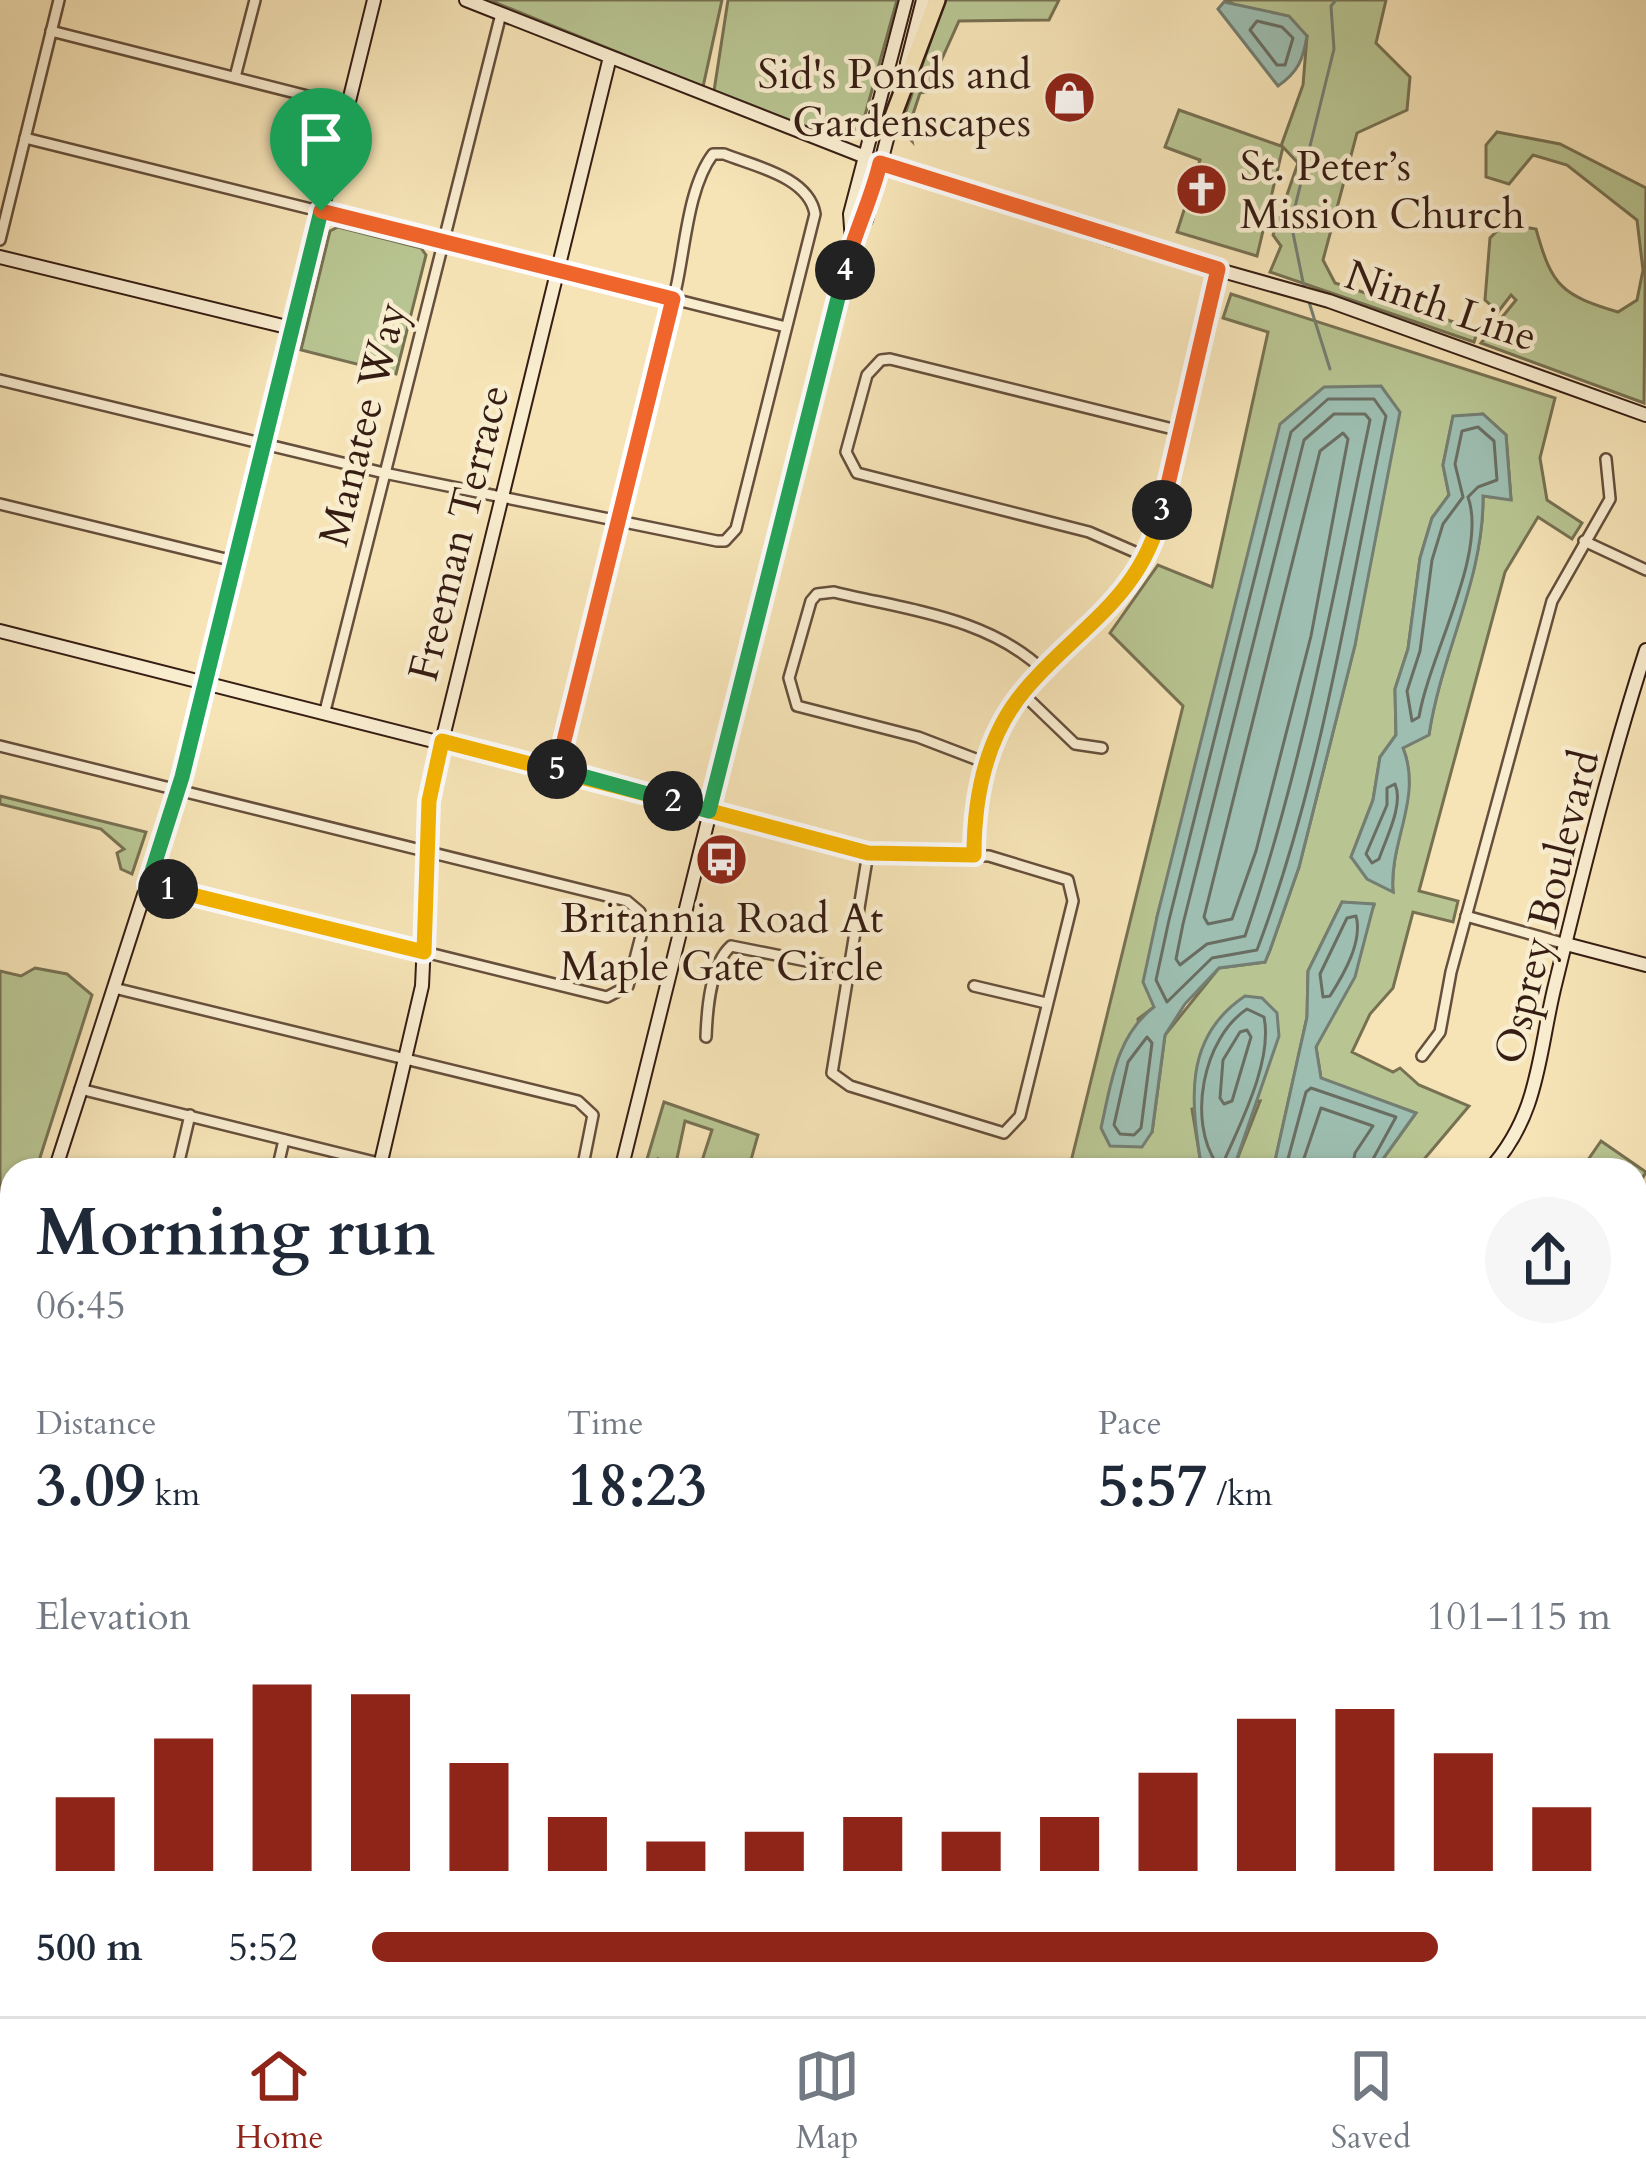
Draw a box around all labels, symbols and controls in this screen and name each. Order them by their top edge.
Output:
place label: Sid's Ponds and Gardenscapes [757,46,1031,151]
shop icon: Sid's Ponds and Gardenscapes [1042,70,1098,126]
pin [270,88,372,211]
icon: arrive [288,106,354,172]
place label: St. Peter’s Mission Church [1240,138,1525,243]
church icon: St. Peter’s Mission Church [1173,162,1229,218]
pin: 4 [815,240,875,300]
text: 4 [837,247,853,292]
street label: Ninth Line [1338,247,1544,365]
street label: Manatee Way [305,296,421,552]
street label: Freeman Terrace [395,379,523,687]
pin: 3 [1132,480,1192,540]
text: 3 [1154,487,1170,532]
pin: 5 [527,739,587,799]
street label: Osprey Boulevard [1480,744,1614,1070]
text: 5 [549,746,565,791]
pin: 2 [643,771,703,831]
text: 2 [665,778,681,823]
bus stop icon: Britannia Road At Maple Gate Circle [694,831,750,887]
pin: 1 [138,859,198,919]
text: 1 [160,866,176,911]
place label: Britannia Road At Maple Gate Circle [560,890,884,995]
text: Morning run [36,1189,435,1278]
button: share [1485,1197,1611,1323]
text: 06:45 [36,1279,126,1332]
text: Distance [36,1401,157,1446]
text: Time [567,1401,643,1446]
text: Pace [1098,1401,1162,1446]
text: 3.09 [36,1446,146,1527]
text: 18:23 [567,1446,707,1527]
text: 5:57 [1098,1446,1208,1527]
text: km [146,1472,200,1517]
text: /km [1208,1472,1273,1517]
text: Elevation [36,1590,191,1643]
text: 101–115 m [1426,1590,1611,1643]
text: 500 m [36,1921,142,1974]
text: 5:52 [228,1921,298,1974]
tab: Home [235,2043,324,2160]
tab: Map [794,2043,860,2160]
tab: Saved [1331,2043,1411,2160]

